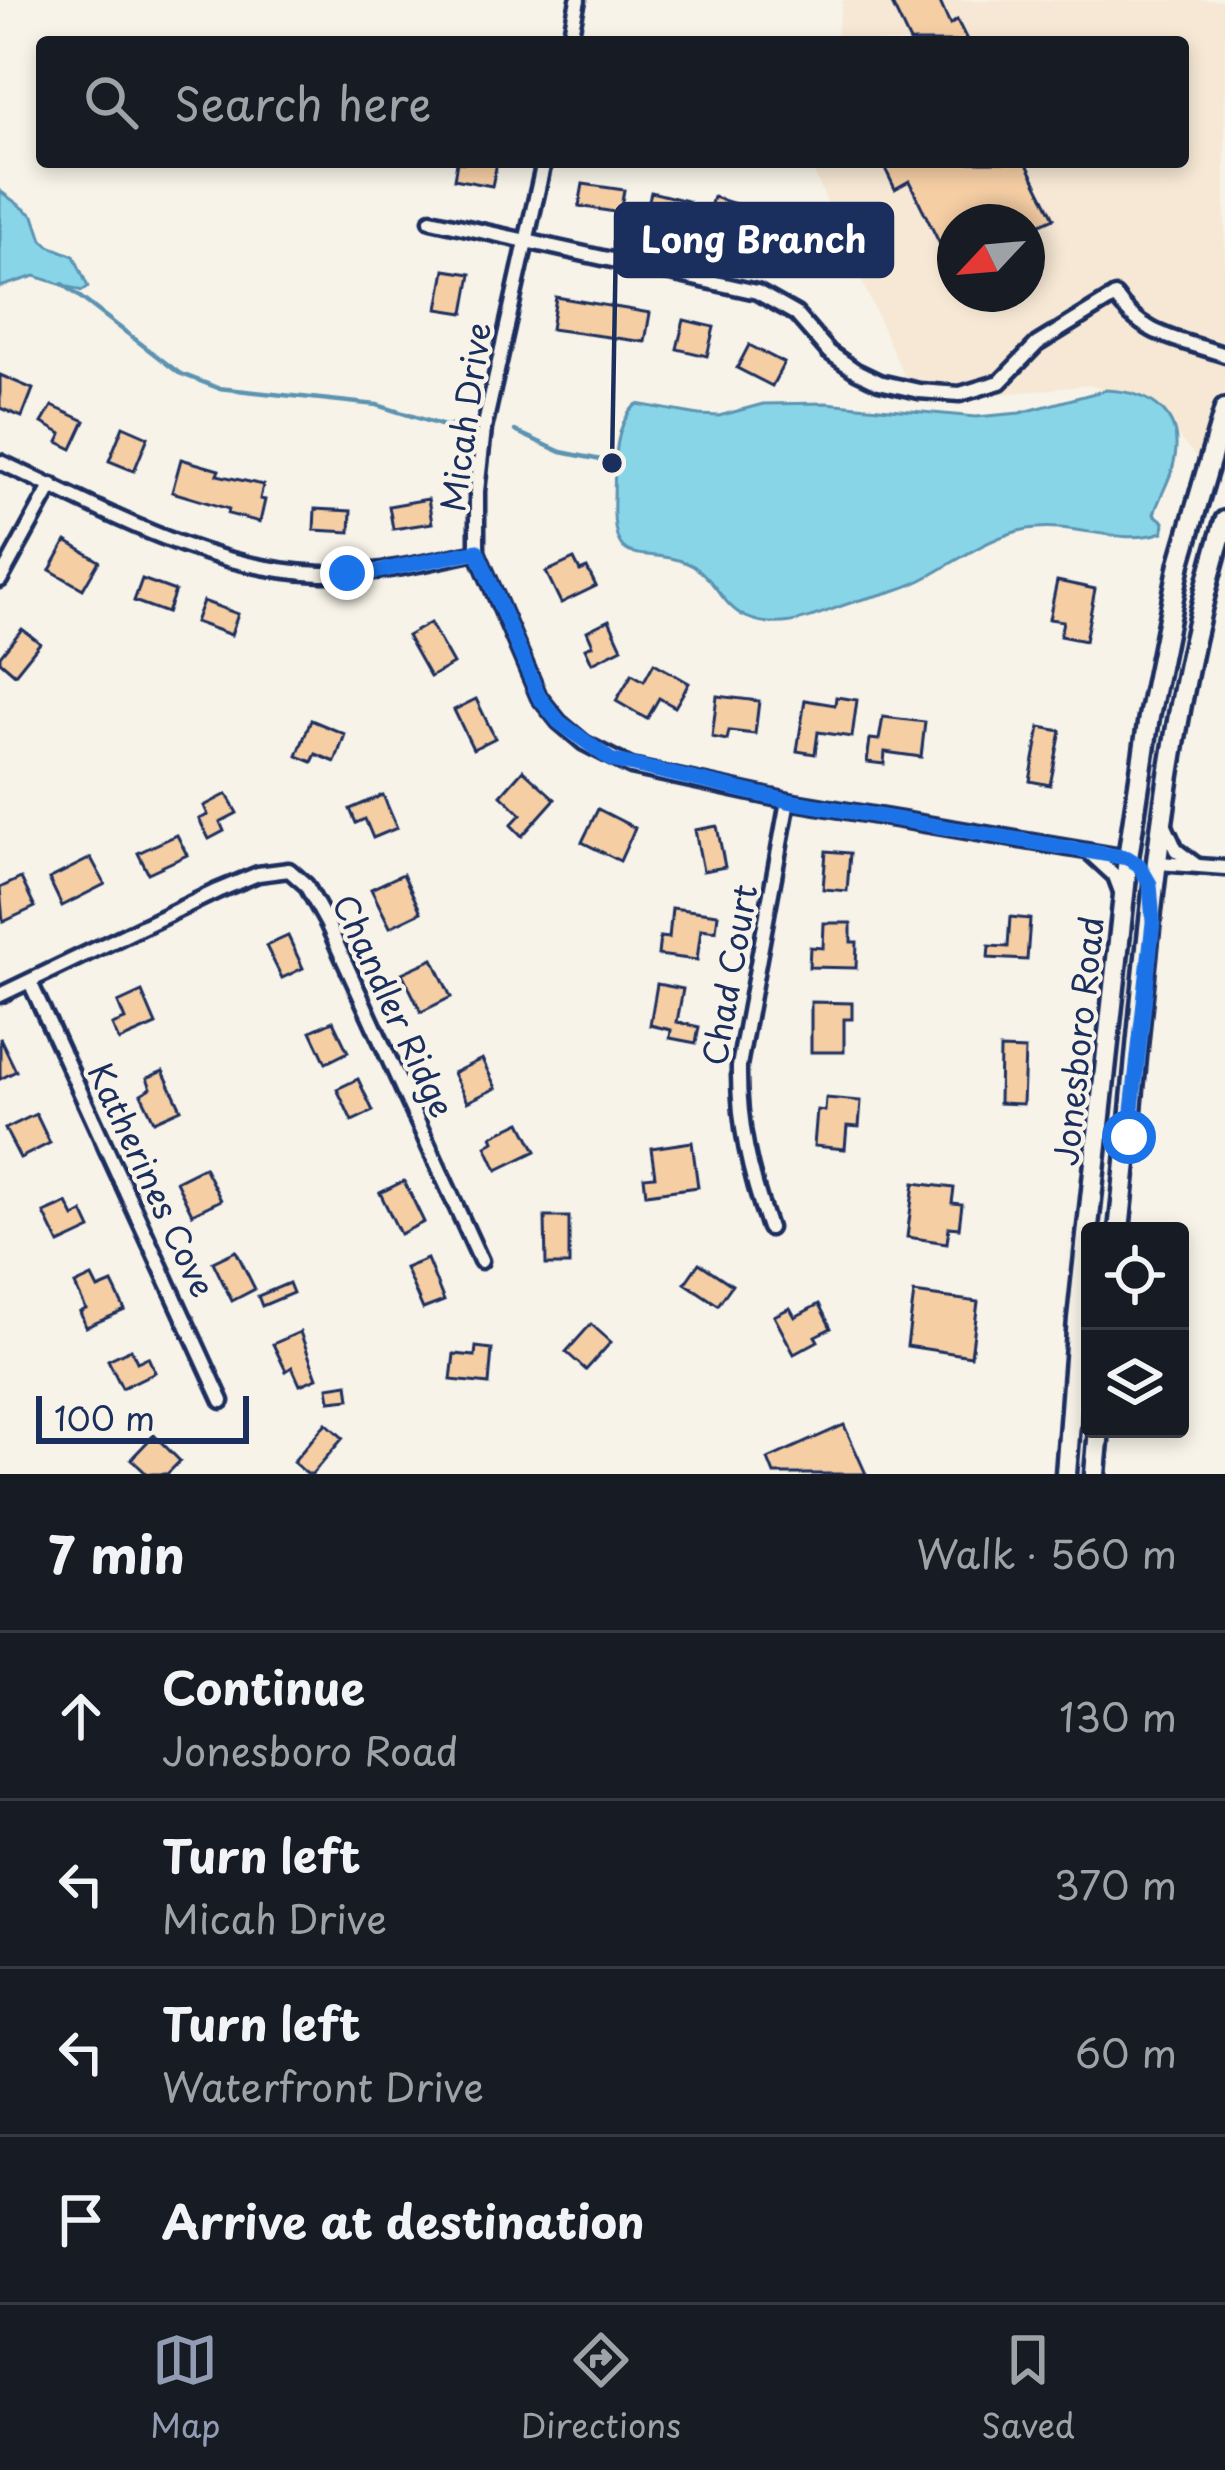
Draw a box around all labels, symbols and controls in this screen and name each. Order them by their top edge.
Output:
search box [36,36,1189,168]
text: Search here [174,68,431,136]
icon: search [78,69,144,135]
callout: Long Branch [616,204,892,276]
north arrow [937,204,1045,312]
text: Long Branch [641,211,867,265]
street label: Micah Drive [426,319,502,514]
route end [320,546,374,600]
street label: Chad Court [688,880,769,1069]
street label: Chandler Ridge [321,885,468,1125]
street label: Jonesboro Road [1039,913,1115,1168]
street label: Katherines Cove [76,1053,229,1305]
route start [1102,1110,1156,1164]
map controls [1081,1222,1189,1438]
button: locate [1081,1222,1189,1330]
button: layers [1081,1330,1189,1438]
scale bar [36,1390,249,1443]
text: 100 m [54,1392,155,1442]
text: 7 min [48,1514,185,1591]
text: Walk · 560 m [916,1523,1177,1582]
text: Continue [162,1652,365,1720]
icon: ahead [48,1683,114,1749]
text: 130 m [1059,1686,1177,1745]
text: Jonesboro Road [162,1720,459,1779]
text: Turn left [162,1820,361,1888]
icon: left [48,1851,114,1917]
text: 370 m [1054,1854,1177,1913]
text: Micah Drive [162,1888,387,1947]
text: Turn left [162,1988,361,2056]
icon: left [48,2019,114,2085]
text: 60 m [1075,2022,1177,2081]
text: Waterfront Drive [162,2056,484,2115]
text: Arrive at destination [162,2186,645,2254]
icon: arrive [48,2187,114,2253]
tab: Map [150,2327,221,2449]
tab: Directions [521,2327,681,2449]
tab: Saved [981,2327,1075,2449]

